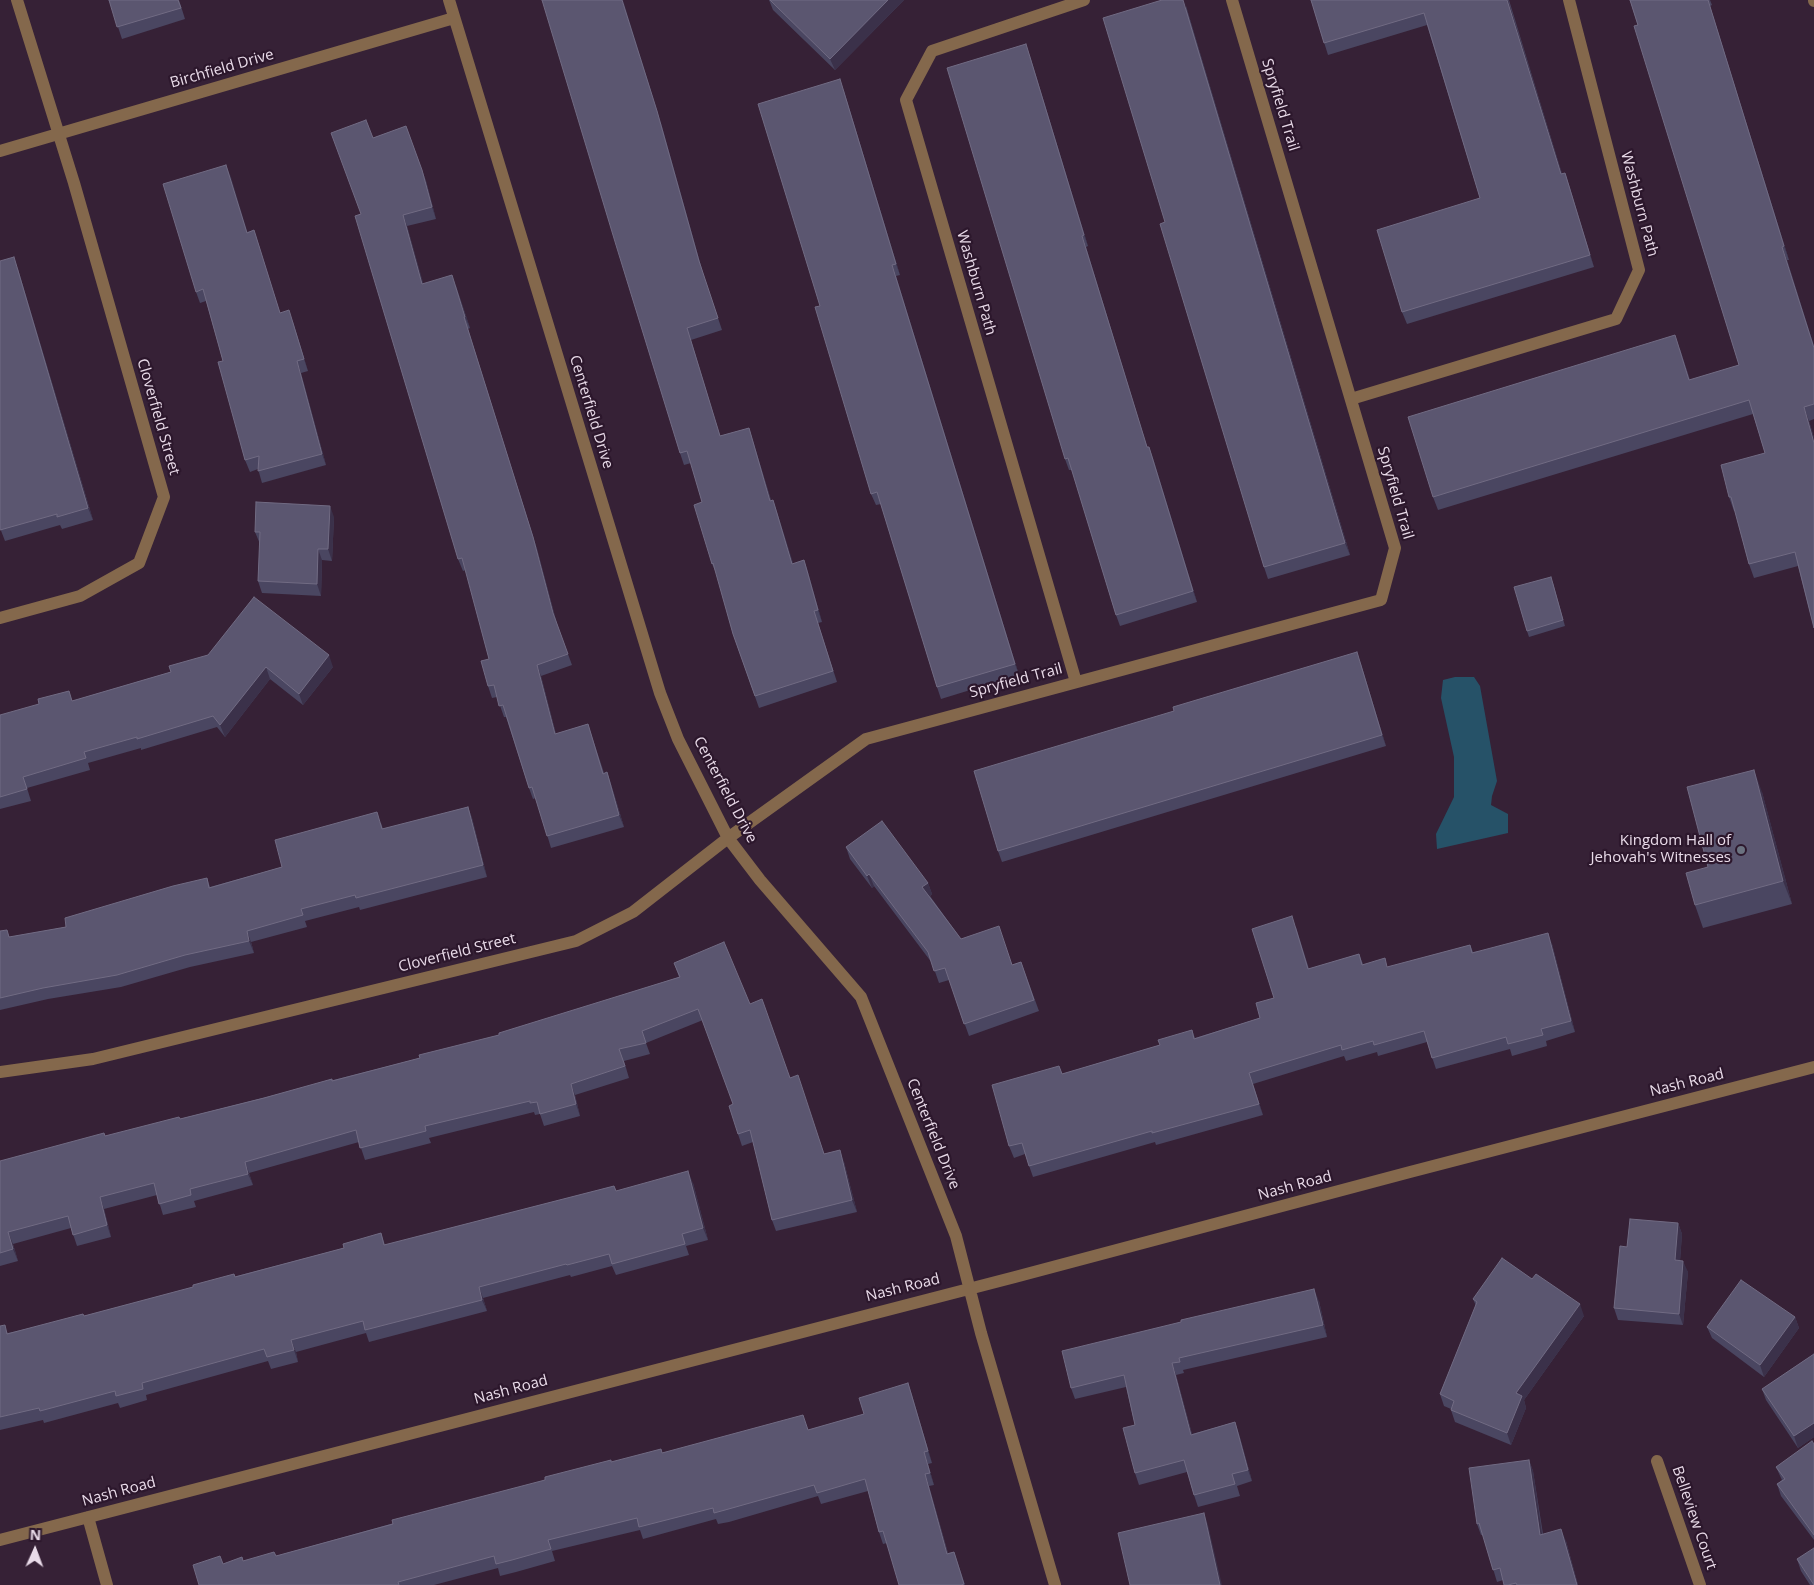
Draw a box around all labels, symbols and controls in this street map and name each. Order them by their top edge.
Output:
street label: Birchfield Drive [168,46,276,92]
street label: Spryfield Trail [1257,57,1303,153]
street label: Washburn Path [1616,149,1662,259]
street label: Washburn Path [952,229,1000,337]
street label: Centerfield Drive [565,353,617,471]
street label: Cloverfield Street [133,357,183,477]
street label: Spryfield Trail [1373,445,1417,541]
street label: Spryfield Trail [968,660,1064,702]
street label: Centerfield Drive [689,734,761,846]
place label: Kingdom Hall of Jehovah's Witnesses [1590,832,1731,867]
marker: Kingdom Hall of Jehovah's Witnesses [1735,844,1747,856]
street label: Cloverfield Street [396,930,518,976]
street label: Nash Road [1648,1065,1726,1101]
street label: Centerfield Drive [903,1076,963,1192]
street label: Nash Road [1256,1168,1334,1204]
street label: Nash Road [864,1270,942,1306]
street label: Nash Road [472,1372,550,1408]
street label: Belleview Court [1668,1464,1720,1572]
street label: Nash Road [80,1474,158,1510]
north arrow [10,1525,60,1575]
text: N [30,1525,42,1544]

